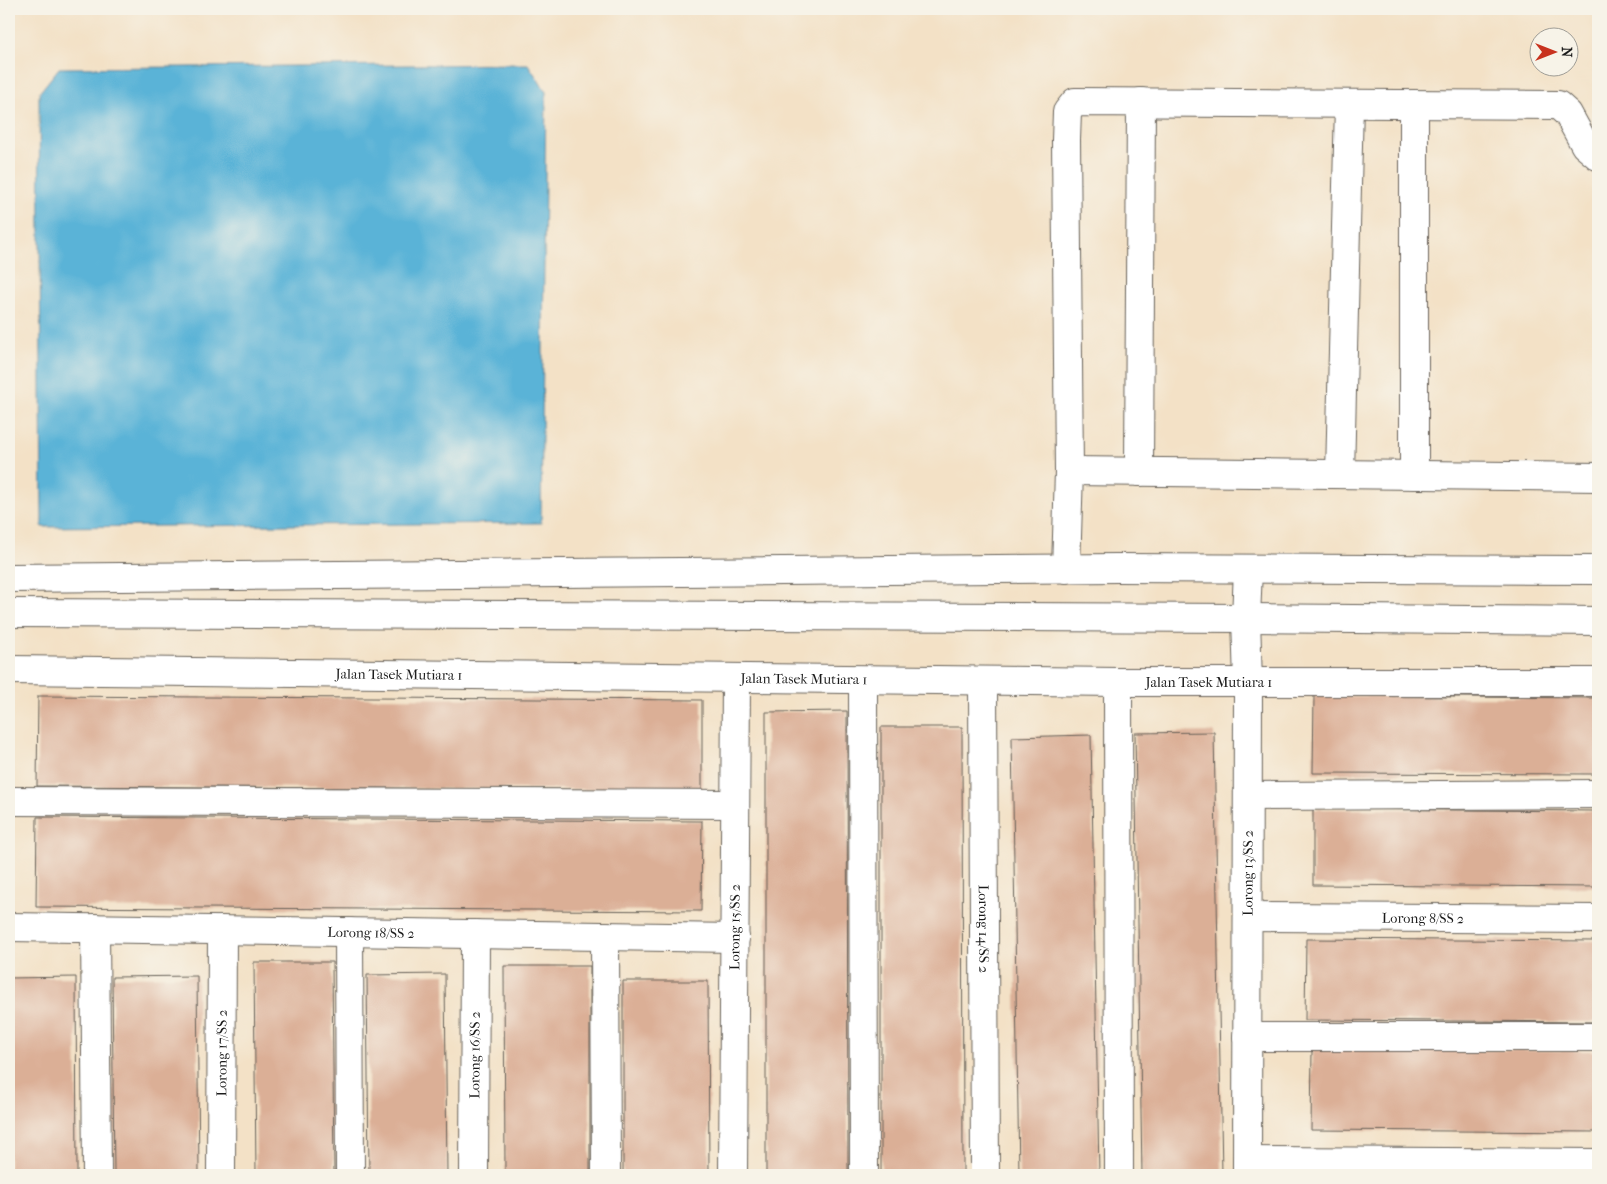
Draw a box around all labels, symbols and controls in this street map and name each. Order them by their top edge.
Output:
north arrow [1530,28,1580,78]
text: N [1558,47,1575,58]
street label: Jalan Tasek Mutiara 1 [335,666,462,684]
street label: Jalan Tasek Mutiara 1 [740,670,867,688]
street label: Jalan Tasek Mutiara 1 [1145,674,1272,691]
street label: Lorong 13/SS 2 [1240,830,1257,916]
street label: Lorong 15/SS 2 [726,884,744,970]
street label: Lorong 14/SS 2 [975,885,992,973]
street label: Lorong 8/SS 2 [1382,910,1464,927]
street label: Lorong 18/SS 2 [327,924,415,942]
street label: Lorong 17/SS 2 [213,1010,231,1096]
street label: Lorong 16/SS 2 [466,1011,484,1099]

